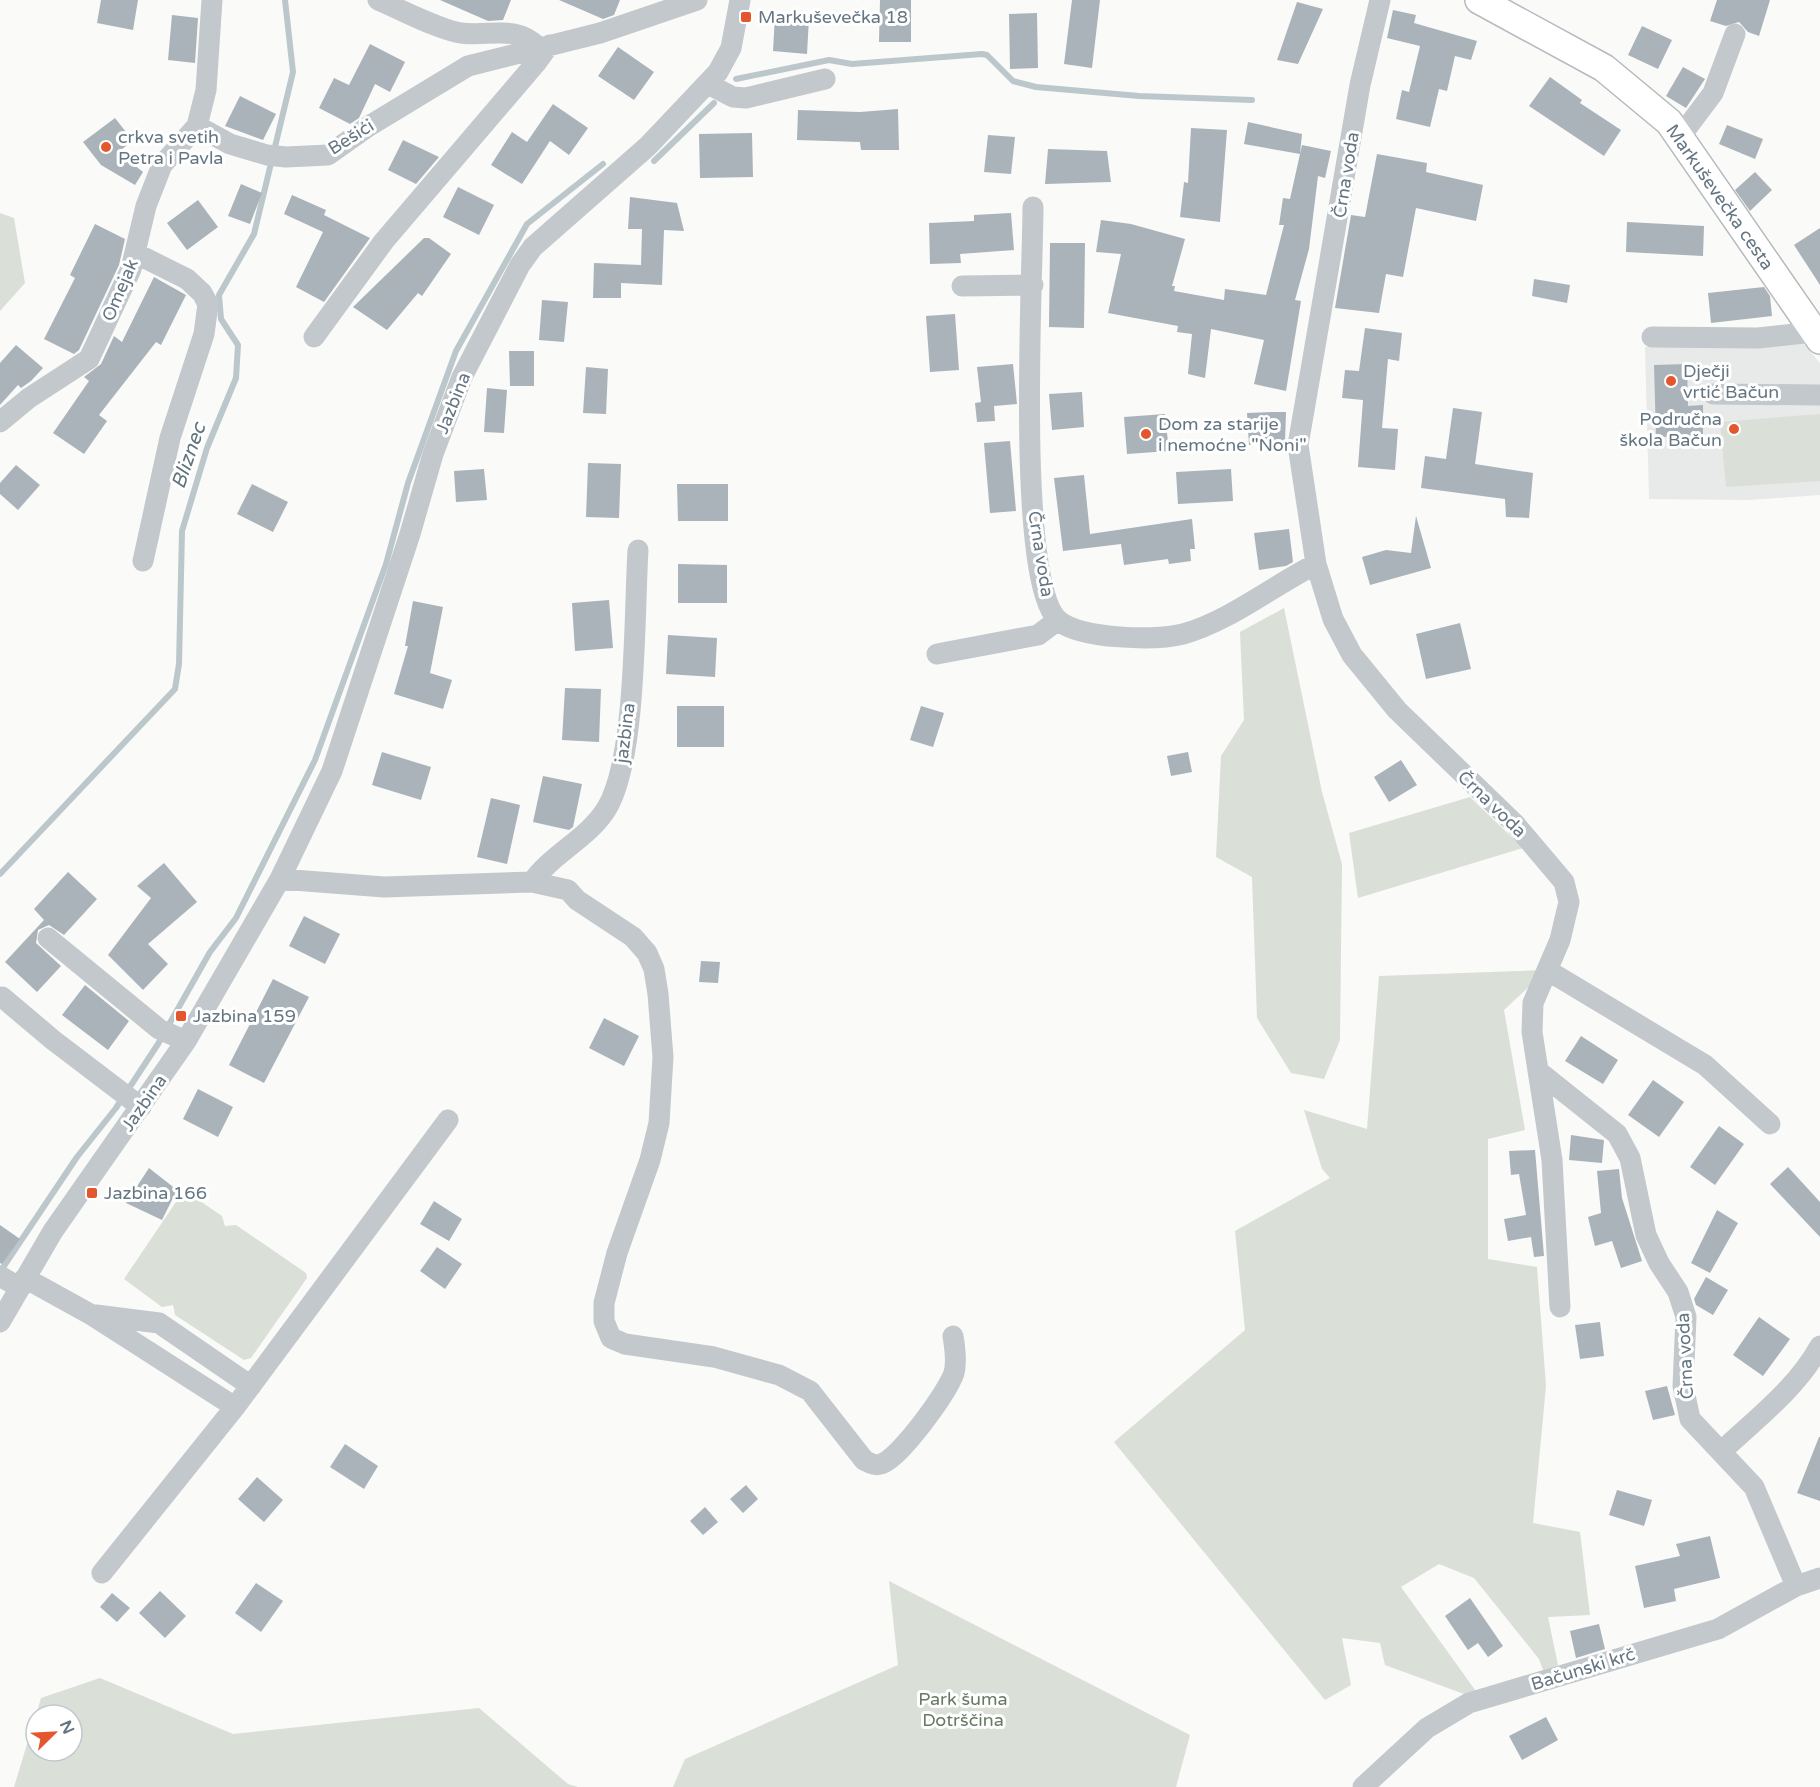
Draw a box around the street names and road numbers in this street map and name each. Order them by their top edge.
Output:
street label: Bešići [324,114,378,160]
street label: Markuševečka cesta [1661,120,1779,274]
street label: Črna voda [1328,130,1364,220]
street label: Omejak [97,255,143,325]
street label: Jazbina [431,369,475,437]
street label: Črna voda [1023,509,1059,599]
street label: jazbina [610,702,640,765]
street label: Črna voda [1453,766,1531,842]
street label: Jazbina [117,1070,171,1136]
street label: Črna voda [1672,1312,1698,1400]
street label: Bačunski krč [1528,1643,1638,1695]

